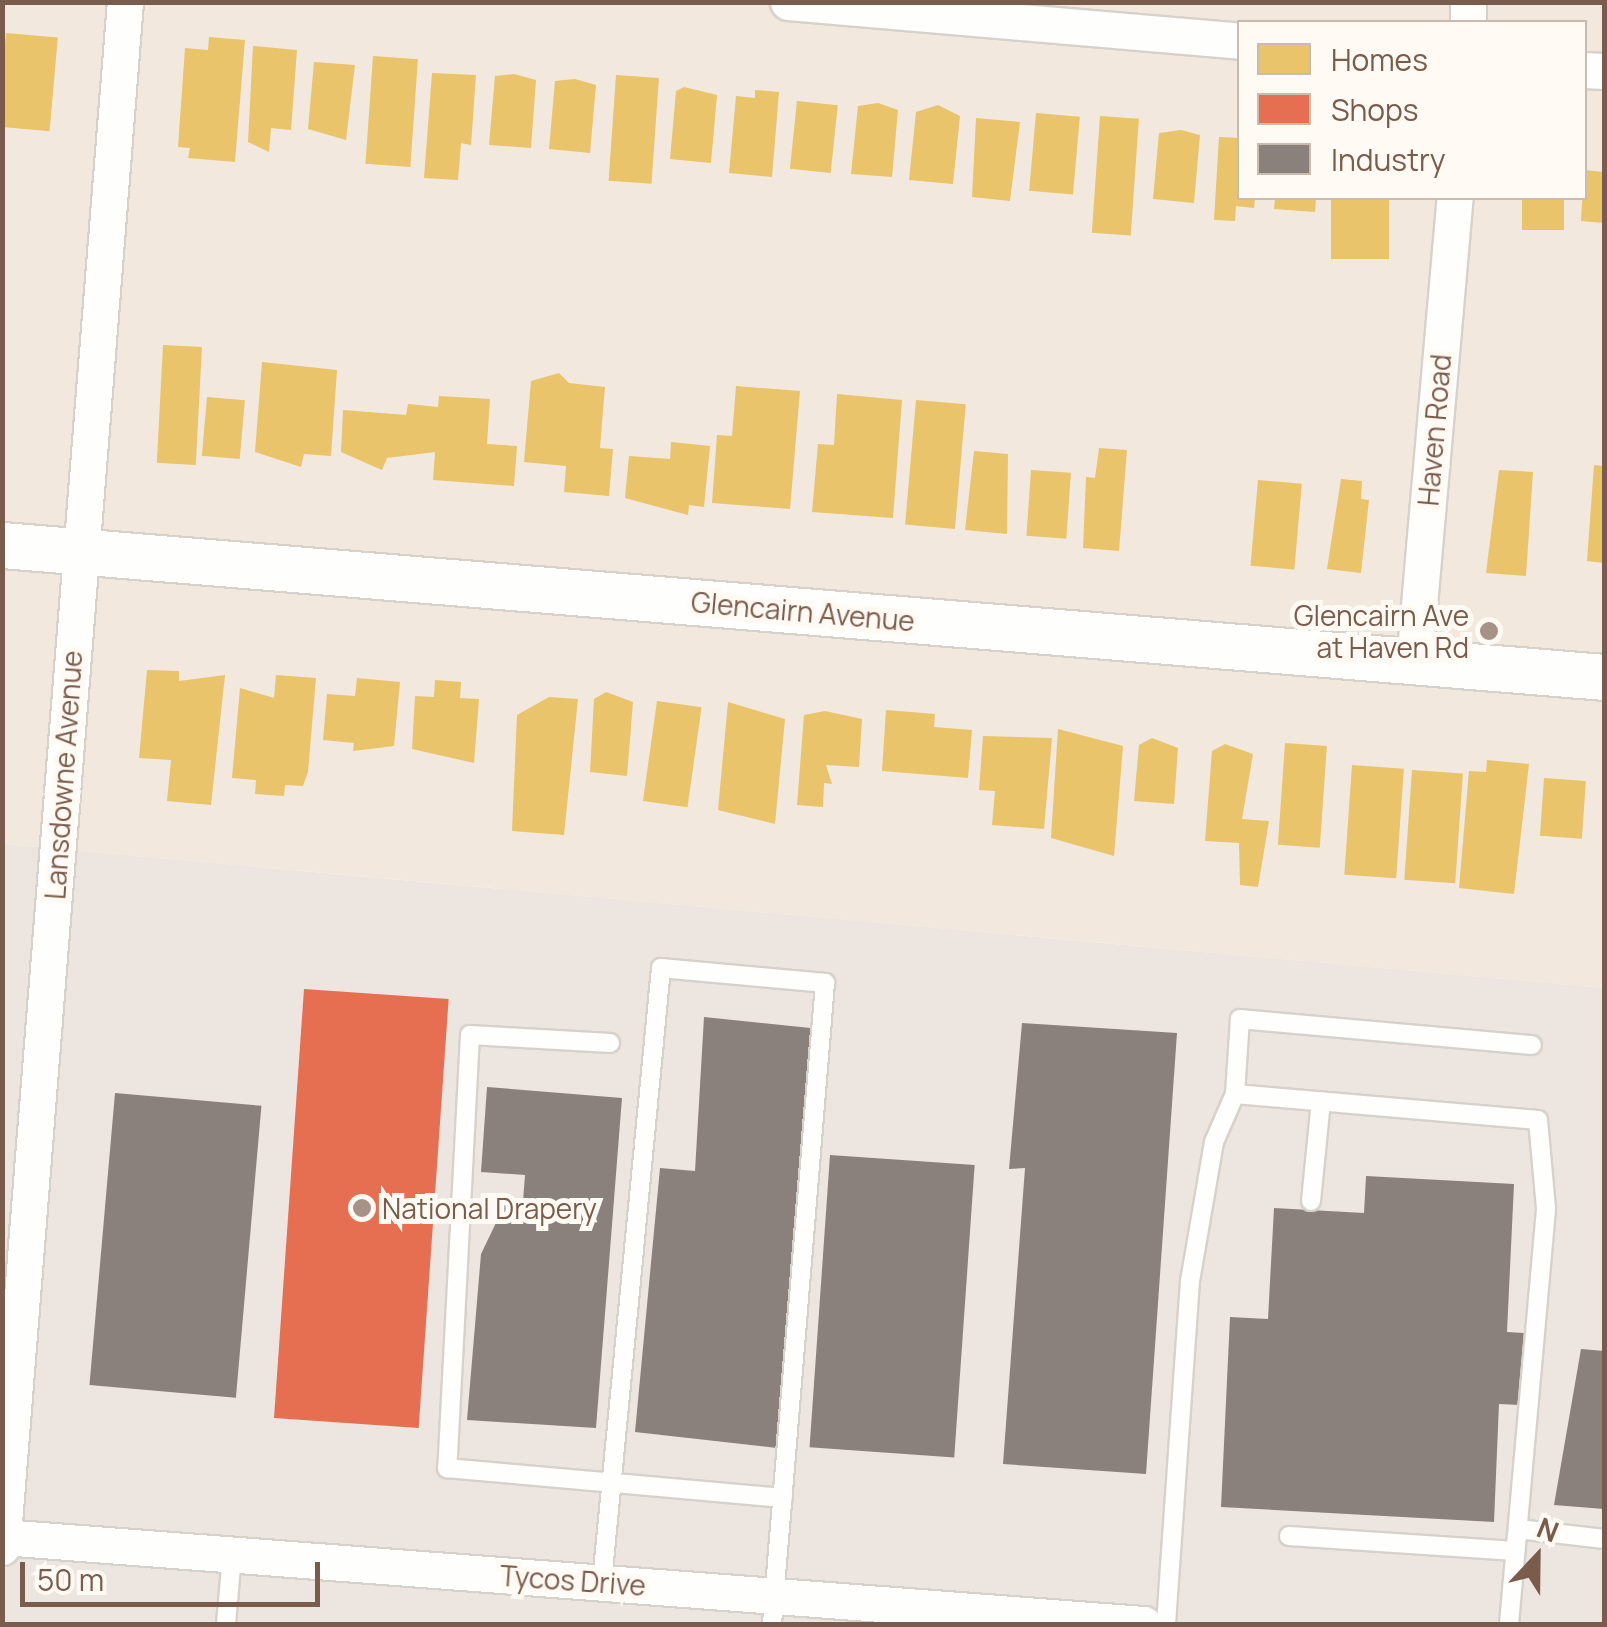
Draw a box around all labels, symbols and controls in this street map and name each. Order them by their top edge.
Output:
legend [1237,20,1587,200]
text: Homes [1331,39,1428,80]
text: Shops [1331,89,1418,130]
text: Industry [1331,139,1446,180]
street label: Haven Road [1411,353,1457,507]
street label: Glencairn Avenue [690,584,916,638]
place label: Glencairn Ave at Haven Rd [1294,598,1469,664]
marker: Glencairn Ave at Haven Rd [1478,620,1500,642]
street label: Lansdowne Avenue [38,649,88,901]
place label: National Drapery [382,1191,597,1225]
marker: National Drapery [351,1197,373,1219]
north arrow [1487,1507,1587,1607]
text: N [1532,1508,1565,1551]
scale bar [25,1542,325,1604]
street label: Tycos Drive [499,1558,647,1602]
text: 50 m [37,1559,104,1600]

